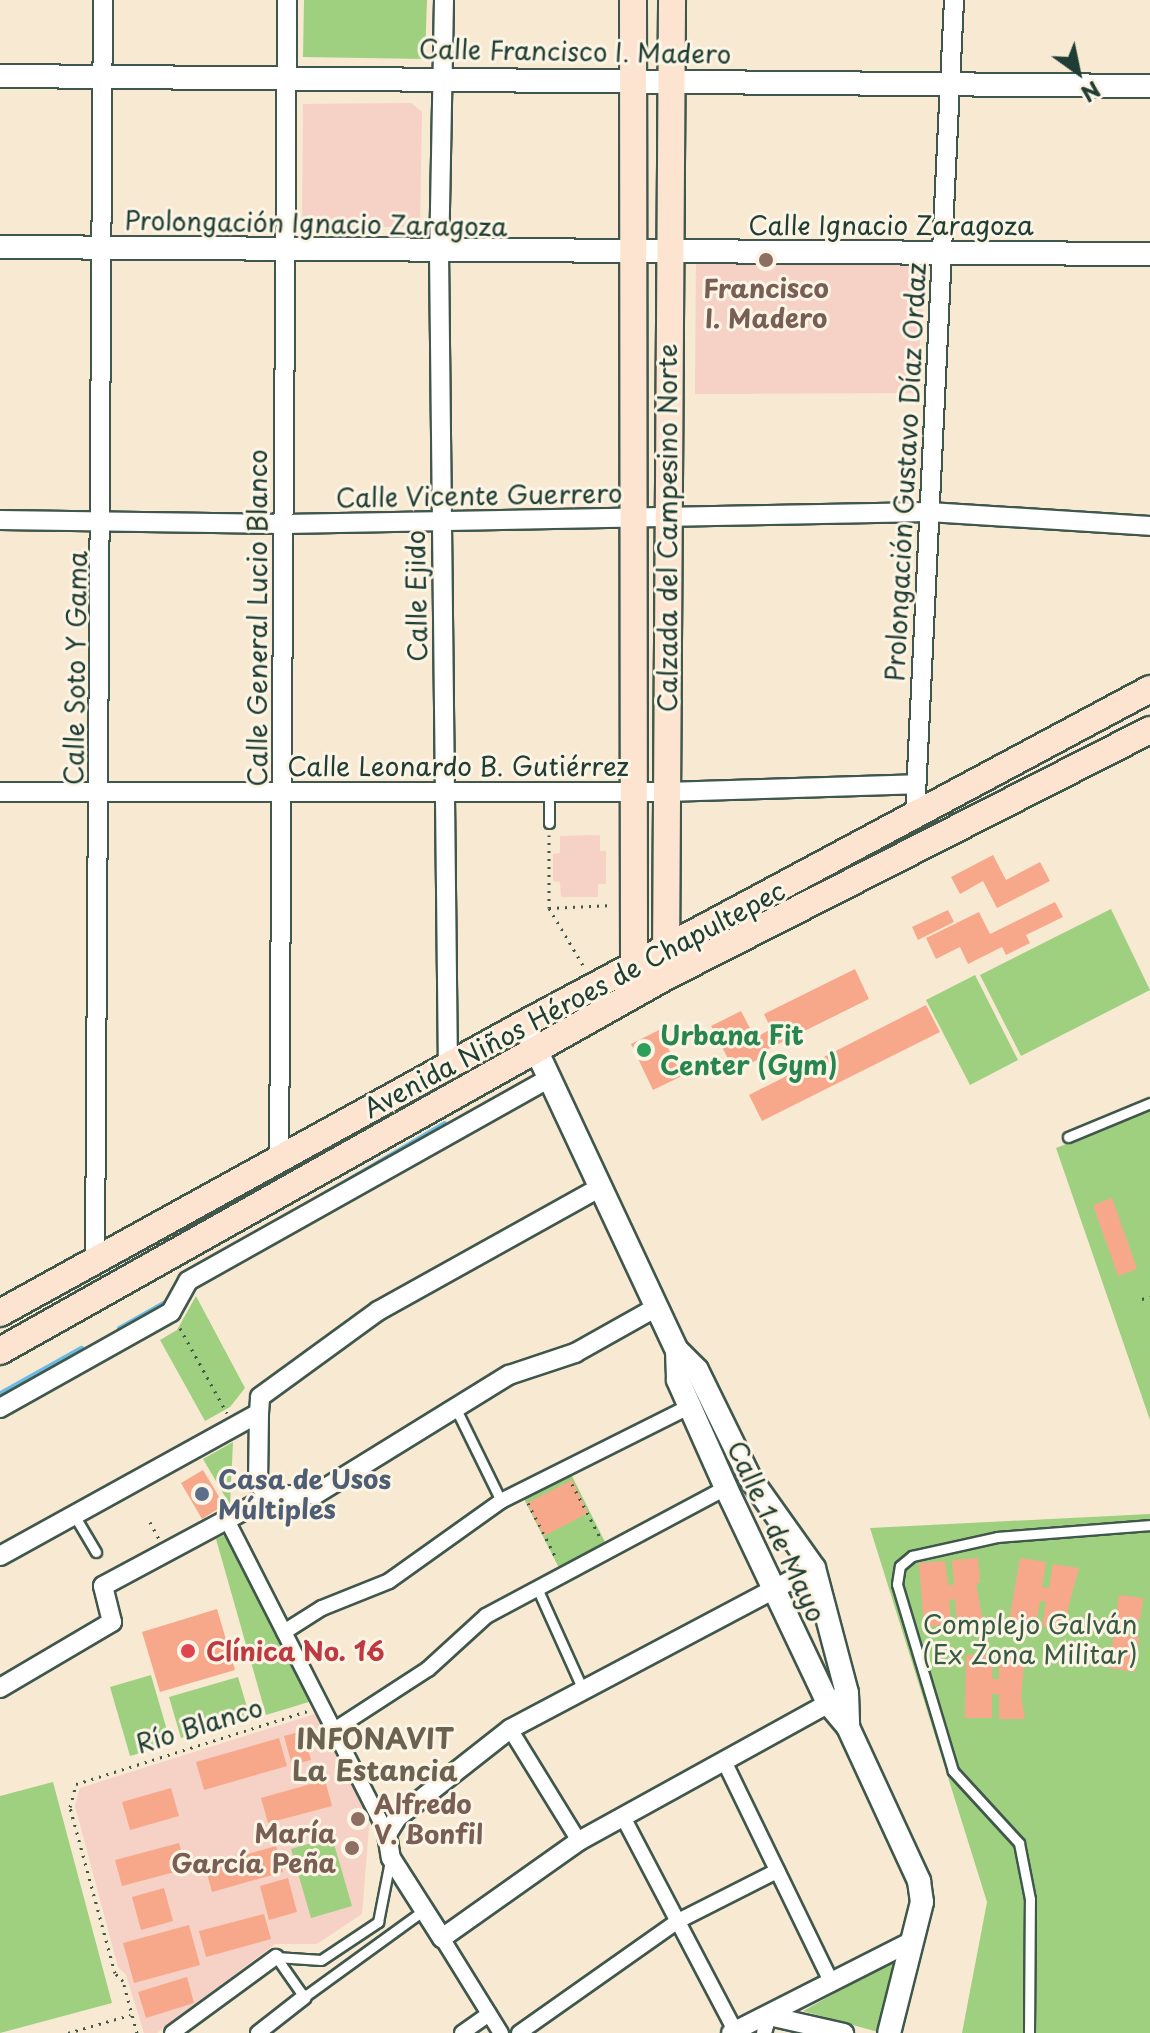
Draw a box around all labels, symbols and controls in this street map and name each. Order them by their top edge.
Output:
north arrow [1038,32,1118,112]
street label: Calle Francisco I. Madero [416,33,734,69]
text: N [1075,74,1108,111]
street label: Prolongación Ignacio Zaragoza [124,204,508,242]
street label: Calle Ignacio Zaragoza [747,209,1035,241]
marker: Francisco I. Madero [757,251,775,269]
street label: Prolongación Gustavo Díaz Ordaz [878,263,932,681]
place label: Francisco I. Madero [703,272,829,334]
street label: Calzada del Campesino Norte [651,342,683,714]
street label: Calle General Lucio Blanco [241,450,273,786]
street label: Calle Vicente Guerrero [336,477,622,513]
street label: Calle Ejido [399,529,433,663]
street label: Calle Soto Y Gama [57,549,93,787]
street label: Calle Leonardo B. Gutiérrez [286,750,630,782]
street label: Avenida Niños Héroes de Chapultepec [358,874,790,1124]
place label: Urbana Fit Center (Gym) [660,1019,838,1080]
marker: Urbana Fit Center (Gym) [635,1041,653,1059]
street label: Calle 1 de Mayo [721,1434,833,1628]
place label: Casa de Usos Múltiples [218,1463,392,1524]
marker: Casa de Usos Múltiples [193,1485,211,1503]
park label: Complejo Galván (Ex Zona Militar) [923,1608,1137,1670]
place label: Clínica No. 16 [206,1635,387,1667]
marker: Clínica No. 16 [177,1640,199,1662]
street label: Río Blanco [130,1690,268,1760]
district label: INFONAVIT La Estancia [291,1721,459,1787]
place label: Alfredo V. Bonfil [374,1788,486,1850]
marker: Alfredo V. Bonfil [349,1810,367,1828]
place label: María García Peña [171,1817,336,1878]
marker: María García Peña [343,1839,361,1857]

